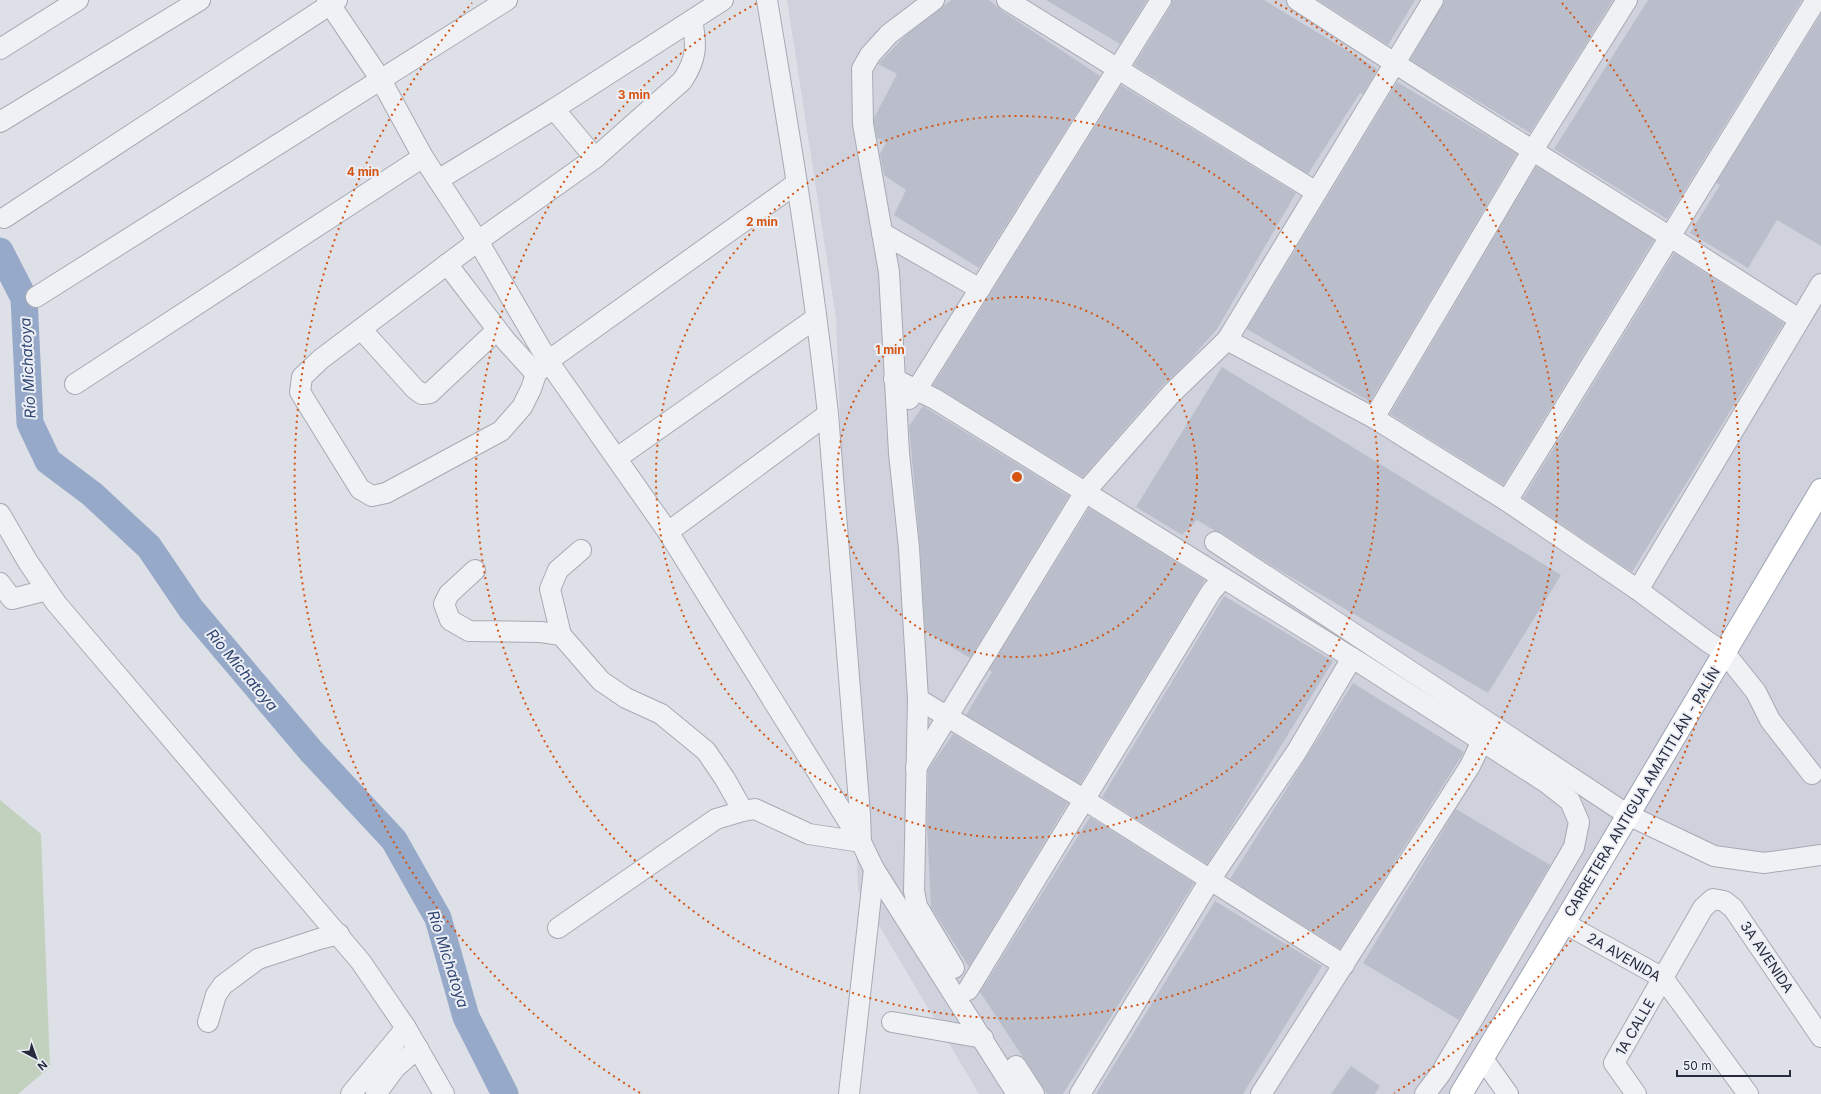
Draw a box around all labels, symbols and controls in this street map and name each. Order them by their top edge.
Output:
text: 3 min [618,87,650,102]
text: 4 min [347,164,379,179]
text: 2 min [746,214,778,229]
water label: Río Michatoya [15,317,40,419]
text: 1 min [875,342,905,357]
centre of rings [1010,470,1024,484]
water label: Río Michatoya [203,625,282,715]
street label: CARRETERA ANTIGUA AMATITLÁN - PALÍN [1560,664,1723,920]
water label: Río Michatoya [424,908,473,1010]
street label: 3A AVENIDA [1737,918,1798,996]
street label: 2A AVENIDA [1584,929,1665,985]
street label: 1A CALLE [1611,995,1658,1058]
north arrow [16,1038,56,1078]
scale bar [1677,1052,1790,1078]
text: N [35,1058,50,1074]
text: 50 m [1683,1058,1712,1073]

